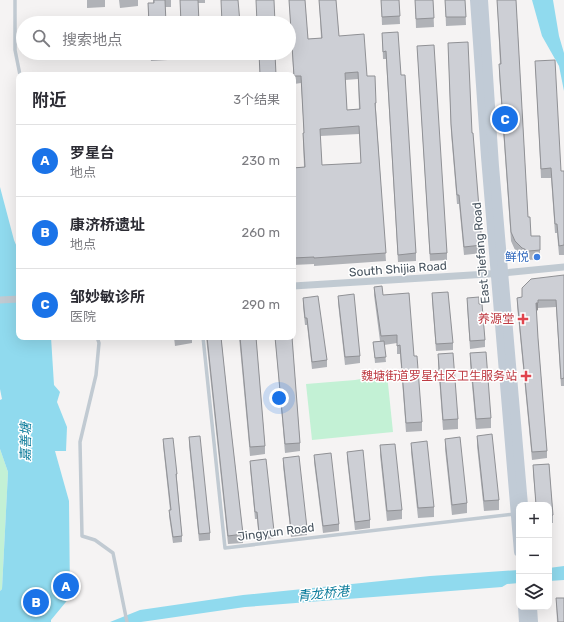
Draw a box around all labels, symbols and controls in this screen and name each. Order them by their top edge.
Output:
search box [16,16,296,60]
icon: search [30,27,52,49]
text: 搜索地点 [62,31,122,49]
text: 附近 [32,90,66,110]
text: 3个结果 [233,92,280,107]
pin: C [492,104,518,134]
text: 罗星台 [70,144,115,162]
text: A [40,153,50,168]
text: 230 m [242,153,280,168]
text: 地点 [70,165,96,180]
street label: East Jiefang Road [470,202,492,304]
text: 康济桥遗址 [70,216,145,234]
text: B [40,225,50,240]
text: 260 m [242,225,280,240]
text: 地点 [70,237,96,252]
place label: 鲜悦 [505,250,529,264]
marker: 鲜悦 [532,252,542,262]
street label: South Shijia Road [349,259,447,279]
text: 邹妙敏诊所 [70,288,145,306]
text: C [40,297,50,312]
text: 290 m [242,297,280,312]
text: 医院 [70,309,96,324]
place label: 养源堂 [478,312,514,326]
marker: 养源堂 [517,313,529,325]
place label: 魏塘街道罗星社区卫生服务站 [361,369,517,383]
marker: 魏塘街道罗星社区卫生服务站 [520,370,532,382]
your location [269,388,289,408]
water label: 嘉善塘 [18,420,33,462]
map controls [516,502,552,610]
button: + [516,502,552,538]
street label: Jingyun Road [237,520,315,544]
button: − [516,538,552,574]
pin: A [53,571,79,601]
button: layers [516,574,552,610]
water label: 青龙桥港 [296,583,352,604]
pin: B [23,587,49,617]

